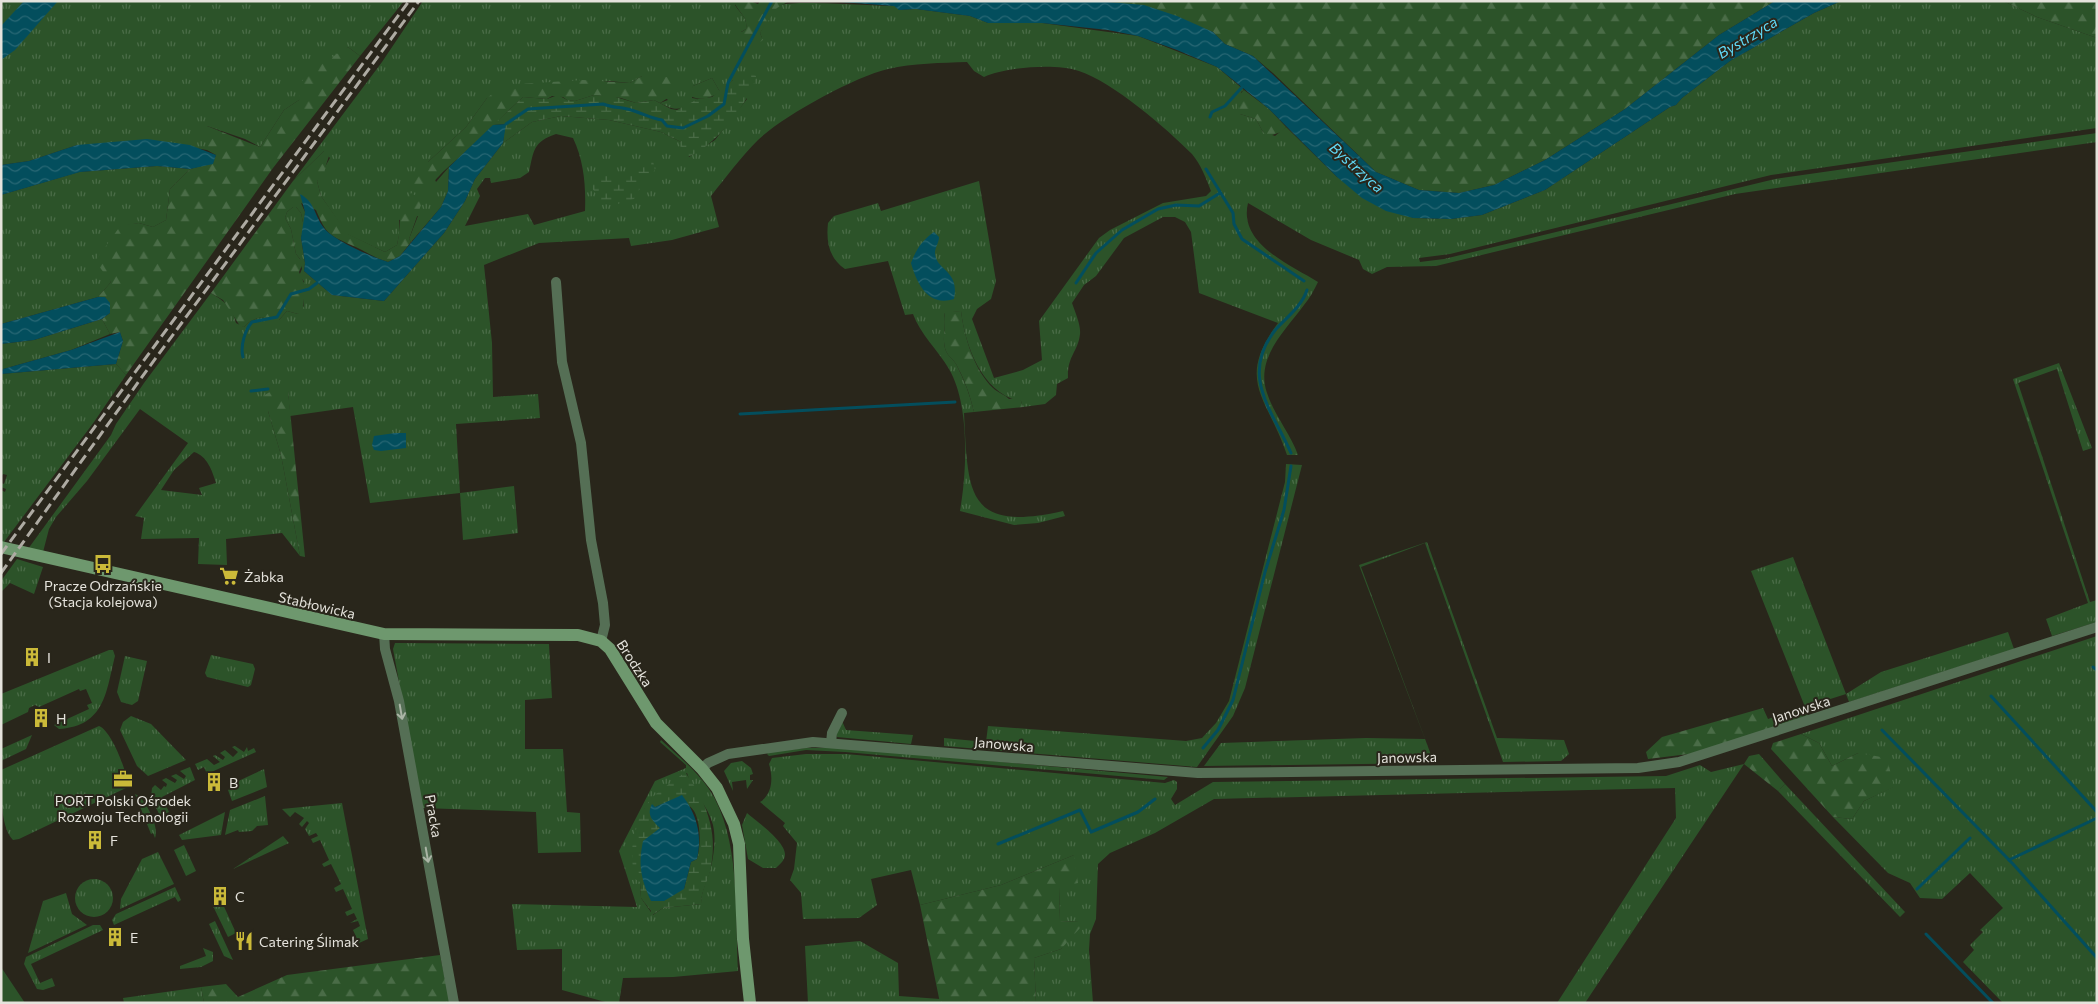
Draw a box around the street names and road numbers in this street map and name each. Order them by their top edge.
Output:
street label: Stabłowicka [277,588,357,622]
street label: Brodzka [614,636,656,690]
street label: Janowska [1770,692,1832,726]
street label: Janowska [973,733,1035,755]
street label: Janowska [1377,748,1437,766]
street label: Pracka [422,793,446,839]

